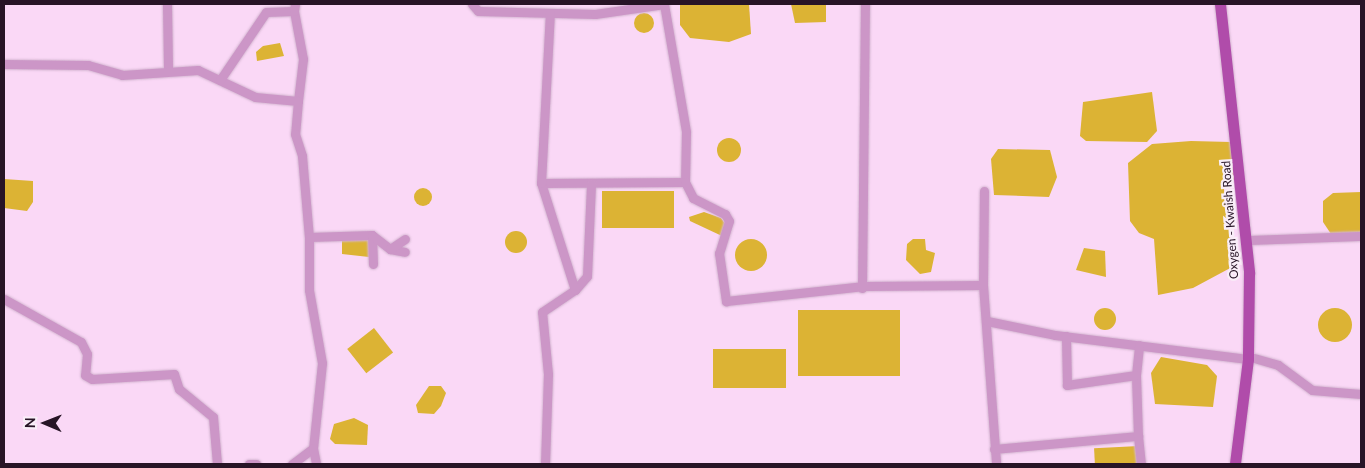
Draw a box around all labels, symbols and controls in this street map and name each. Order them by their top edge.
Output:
street label: Oxygen - Kwaish Road [1219,160,1241,280]
north arrow [20,398,70,448]
text: N [21,417,38,428]

